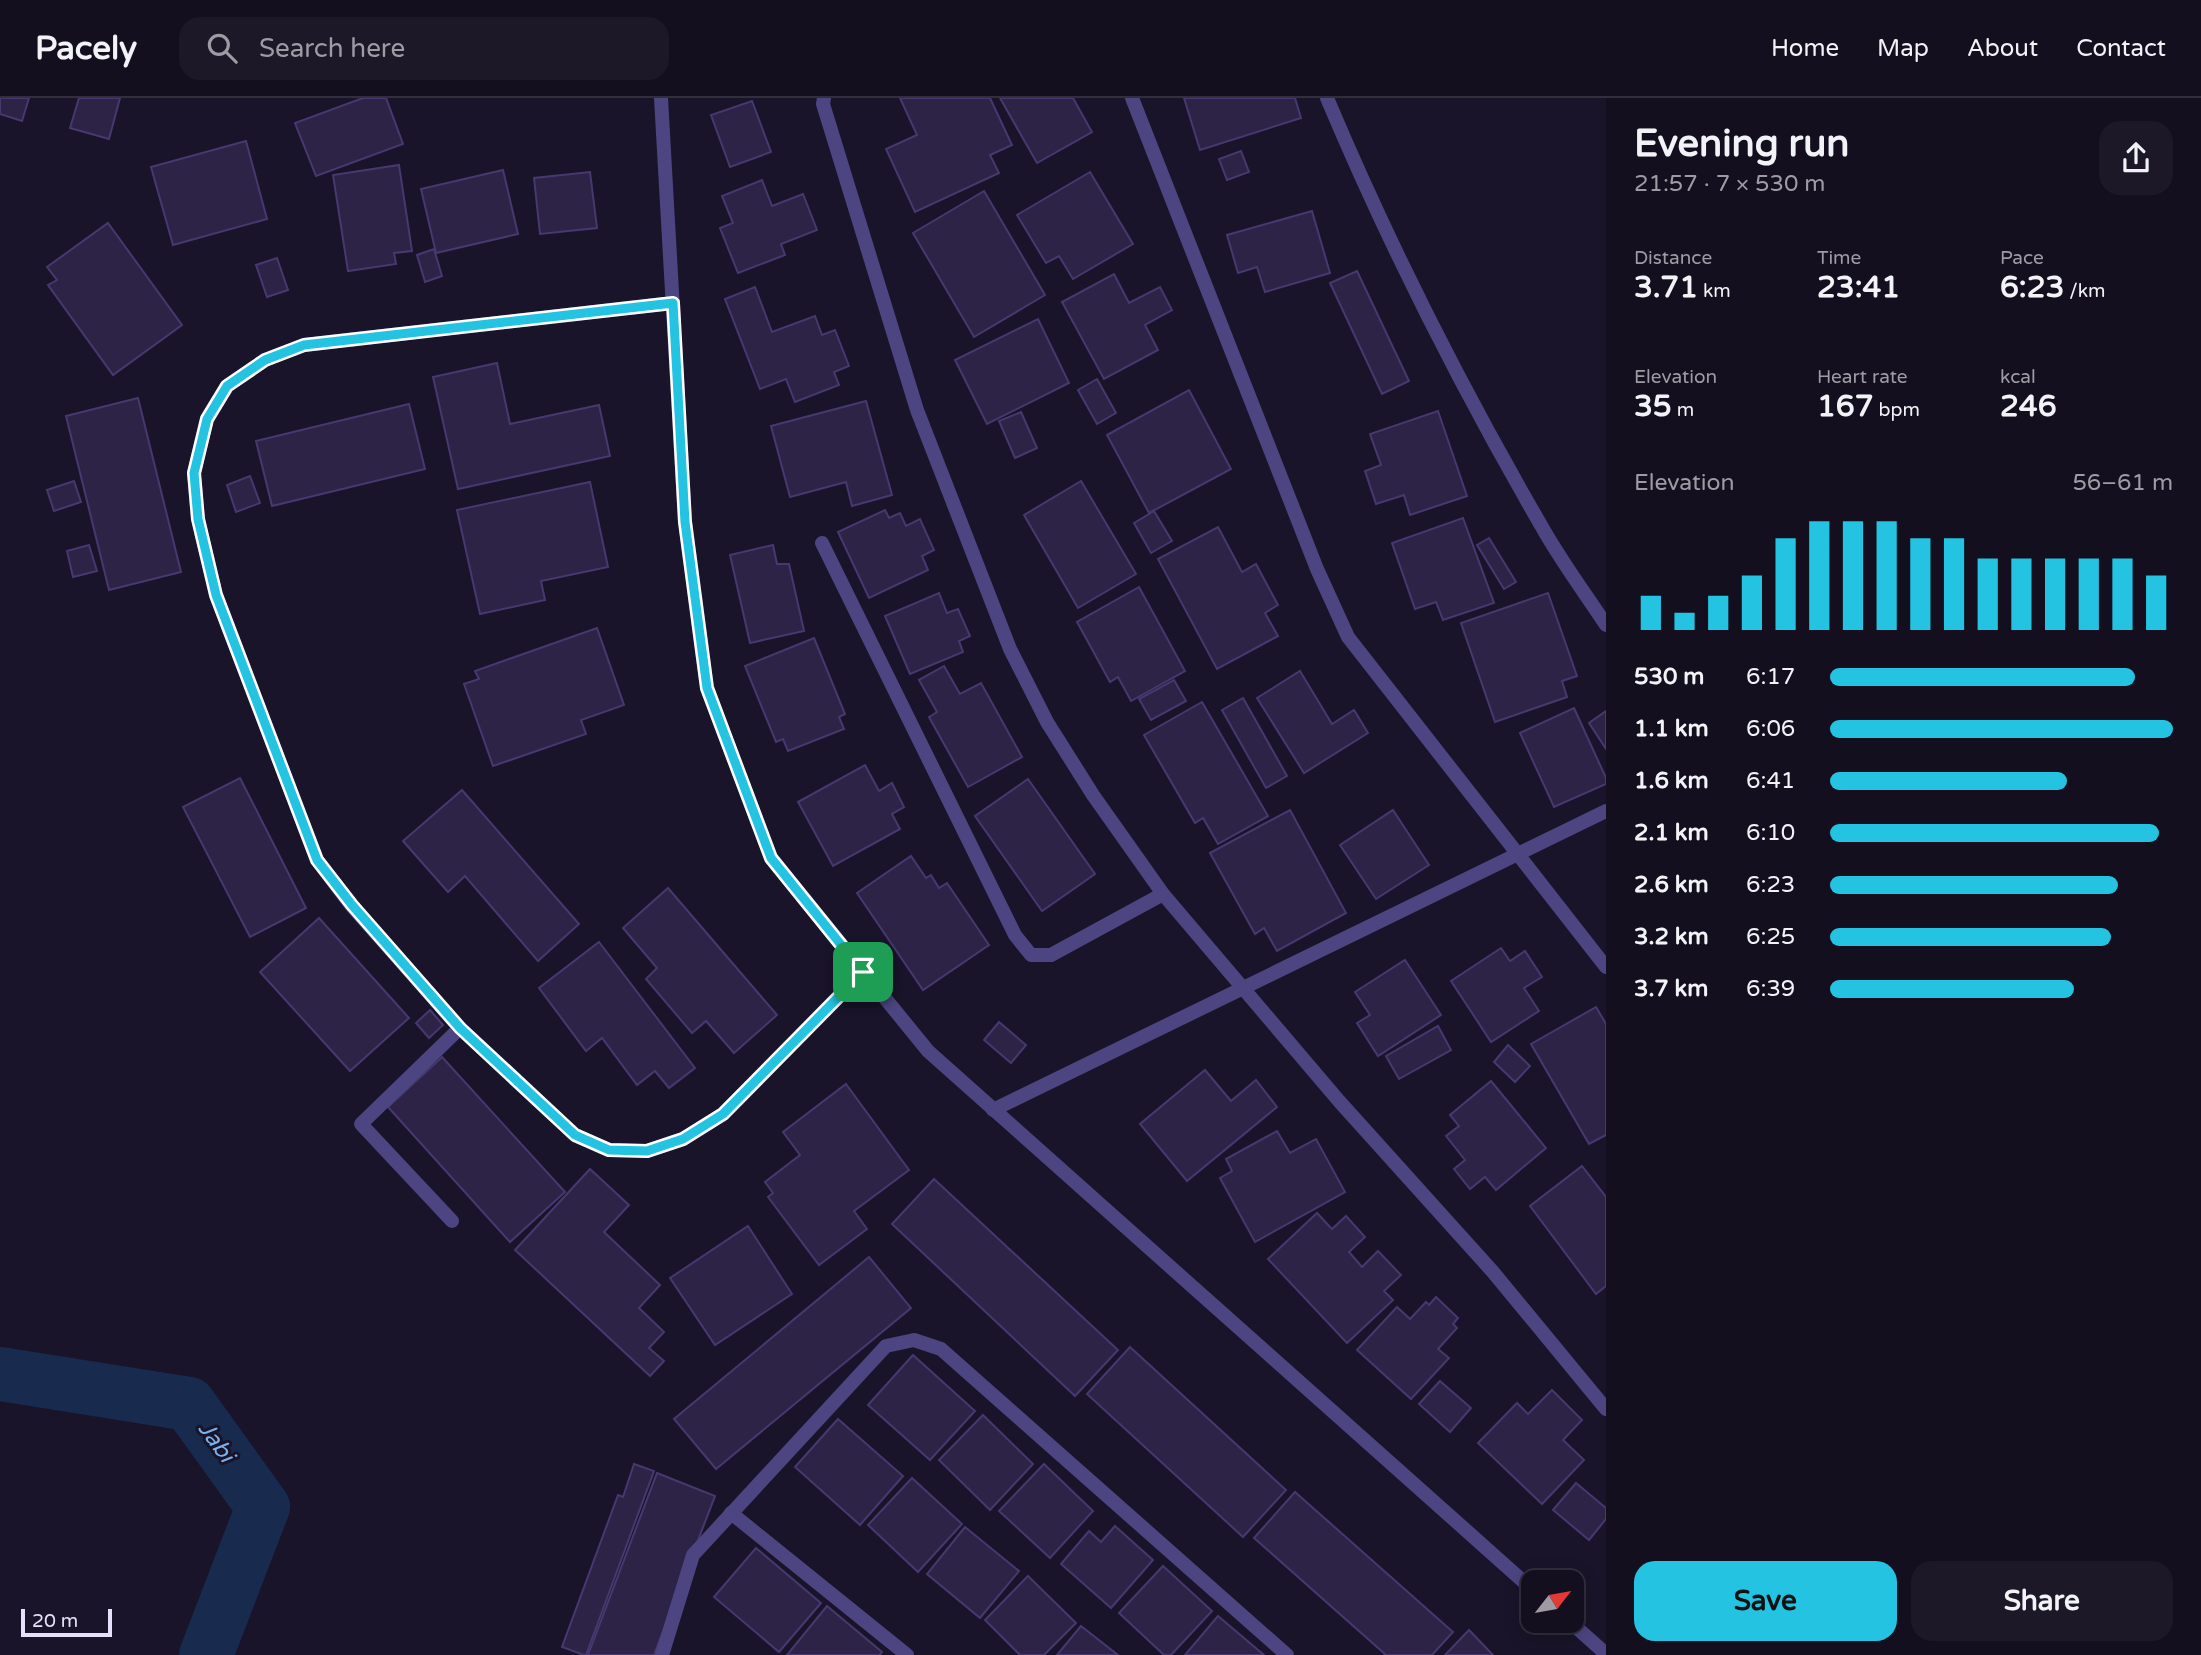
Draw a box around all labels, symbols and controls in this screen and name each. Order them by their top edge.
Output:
search box [179,17,669,80]
text: Pacely [35,29,137,68]
icon: search [203,29,241,67]
text: Search here [259,33,405,64]
text: Home [1771,34,1839,63]
text: Map [1877,34,1929,63]
text: About [1967,34,2038,63]
text: Contact [2076,34,2166,63]
text: Evening run [1634,121,1849,167]
button: share [2099,121,2173,195]
text: 21:57 · 7 × 530 m [1634,170,1825,198]
text: Distance [1634,247,1712,269]
text: Time [1817,247,1861,269]
text: Pace [2000,247,2044,269]
text: 3.71 [1634,269,1698,306]
text: 23:41 [1817,269,1900,306]
text: 6:23 [2000,269,2064,306]
text: km [1698,280,1731,302]
text: /km [2064,280,2105,302]
text: Elevation [1634,366,1717,388]
text: Heart rate [1817,366,1908,388]
text: kcal [2000,366,2036,388]
text: 35 [1634,388,1672,425]
text: 167 [1817,388,1874,425]
text: 246 [2000,388,2057,425]
text: m [1672,399,1694,421]
text: bpm [1874,399,1920,421]
text: Elevation [1634,469,1735,497]
text: 56–61 m [2072,469,2173,497]
text: 530 m [1634,663,1704,691]
text: 6:17 [1746,663,1795,691]
text: 1.1 km [1634,715,1709,743]
text: 6:06 [1746,715,1795,743]
text: 1.6 km [1634,767,1709,795]
text: 6:41 [1746,767,1795,795]
text: 2.1 km [1634,819,1709,847]
text: 6:10 [1746,819,1795,847]
text: 2.6 km [1634,871,1709,899]
text: 6:23 [1746,871,1795,899]
text: 3.2 km [1634,923,1709,951]
text: 6:25 [1746,923,1795,951]
pin [833,942,893,1002]
icon: arrive [844,953,882,991]
text: 3.7 km [1634,975,1708,1003]
text: 6:39 [1746,975,1795,1003]
water label: Jabi [192,1416,242,1471]
button: Save [1634,1561,1897,1641]
button: Share [1911,1561,2173,1641]
north arrow [1521,1570,1584,1633]
map controls [1521,1570,1584,1633]
scale bar [21,1606,112,1638]
text: 20 m [32,1610,78,1632]

